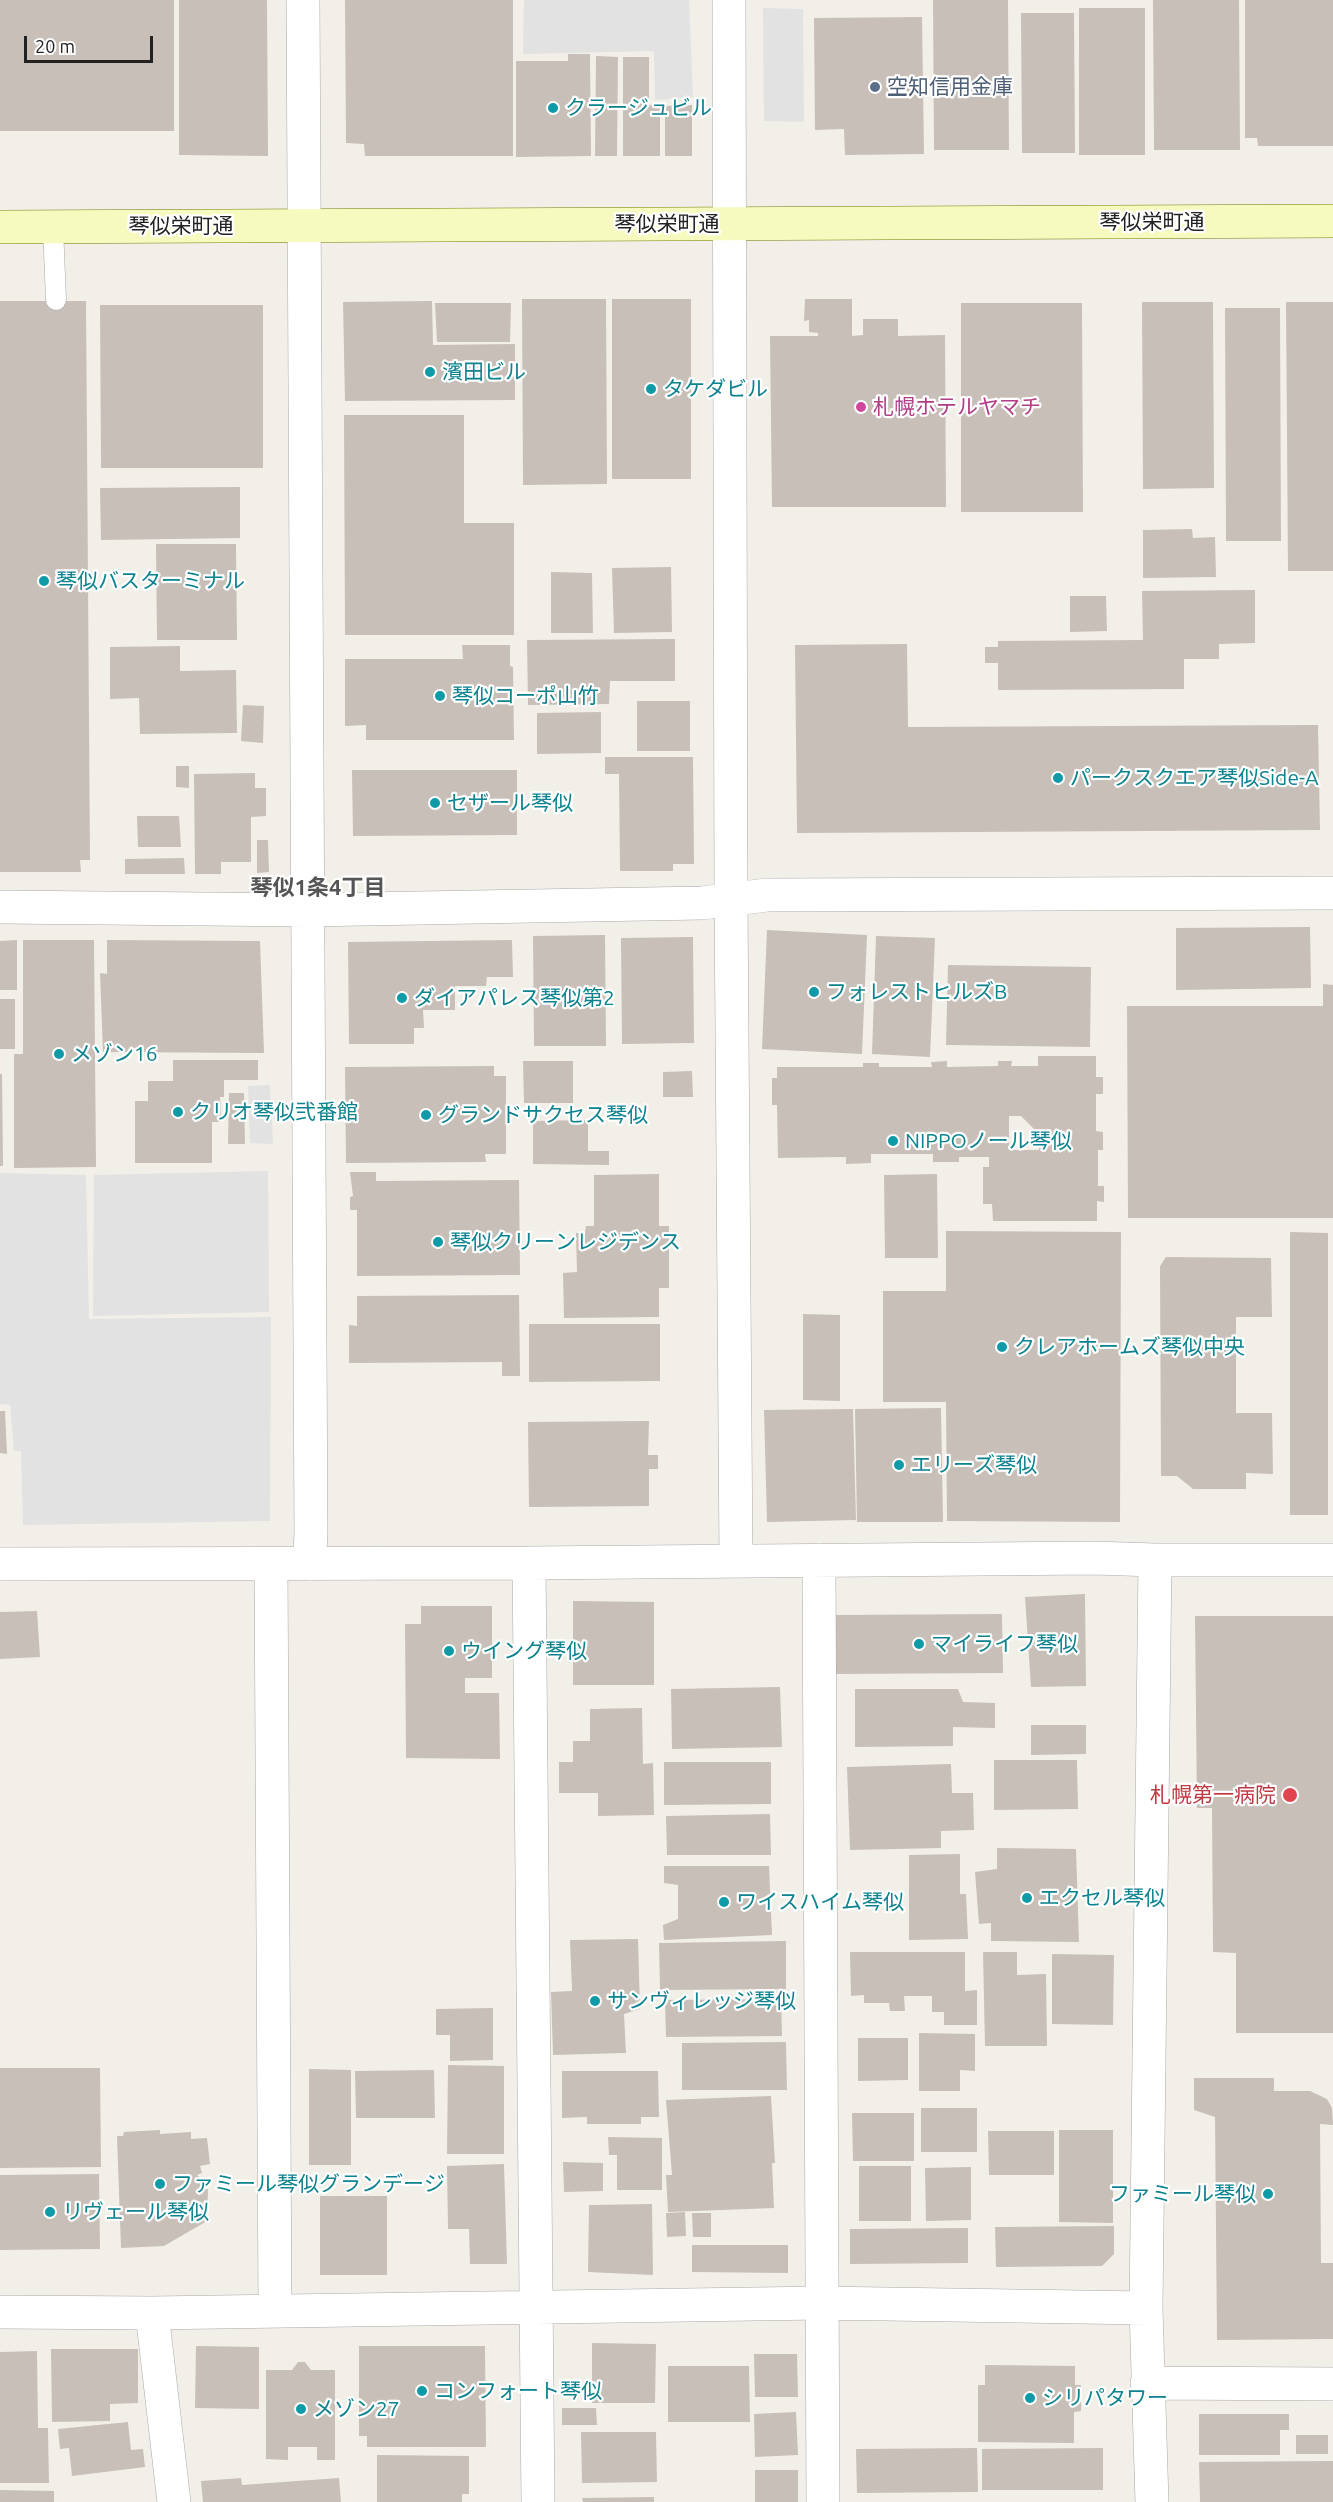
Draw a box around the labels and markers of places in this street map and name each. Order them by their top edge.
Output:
place label: 空知信用金庫 [887,74,1013,100]
marker: 空知信用金庫 [868,80,882,94]
place label: クラージュビル [565,95,712,121]
marker: クラージュビル [546,101,560,115]
place label: 濱田ビル [442,359,526,385]
marker: 濱田ビル [423,365,437,379]
place label: タケダビル [663,376,768,402]
marker: タケダビル [644,382,658,396]
place label: 札幌ホテルヤマチ [873,394,1041,420]
marker: 札幌ホテルヤマチ [854,400,868,414]
place label: 琴似バスターミナル [56,568,245,594]
marker: 琴似バスターミナル [37,574,51,588]
place label: 琴似コーポ山竹 [452,683,599,709]
marker: 琴似コーポ山竹 [433,689,447,703]
place label: パークスクエア琴似Side-A [1070,765,1319,791]
marker: パークスクエア琴似Side-A [1051,771,1065,785]
place label: セザール琴似 [447,790,573,816]
marker: セザール琴似 [428,796,442,810]
place label: フォレストヒルズB [826,979,1007,1005]
place label: ダイアパレス琴似第2 [414,985,615,1011]
marker: フォレストヒルズB [807,985,821,999]
marker: ダイアパレス琴似第2 [395,991,409,1005]
place label: メゾン16 [71,1041,158,1067]
marker: メゾン16 [52,1047,66,1061]
place label: クリオ琴似弐番館 [190,1099,358,1125]
place label: グランドサクセス琴似 [438,1102,648,1128]
marker: クリオ琴似弐番館 [171,1105,185,1119]
marker: グランドサクセス琴似 [419,1108,433,1122]
place label: NIPPOノール琴似 [905,1128,1072,1154]
marker: NIPPOノール琴似 [886,1134,900,1148]
place label: 琴似クリーンレジデンス [450,1229,681,1255]
marker: 琴似クリーンレジデンス [431,1235,445,1249]
place label: クレアホームズ琴似中央 [1014,1334,1245,1360]
marker: クレアホームズ琴似中央 [995,1340,1009,1354]
place label: エリーズ琴似 [911,1452,1037,1478]
marker: エリーズ琴似 [892,1458,906,1472]
place label: マイライフ琴似 [931,1631,1078,1657]
marker: マイライフ琴似 [912,1637,926,1651]
place label: ウイング琴似 [461,1638,587,1664]
marker: ウイング琴似 [442,1644,456,1658]
place label: 札幌第一病院 [1150,1782,1276,1808]
marker: 札幌第一病院 [1281,1786,1299,1804]
place label: エクセル琴似 [1039,1885,1165,1911]
place label: ワイスハイム琴似 [736,1889,904,1915]
marker: エクセル琴似 [1020,1891,1034,1905]
marker: ワイスハイム琴似 [717,1895,731,1909]
place label: サンヴィレッジ琴似 [607,1988,796,2014]
marker: サンヴィレッジ琴似 [588,1994,602,2008]
place label: ファミール琴似グランデージ [172,2171,445,2197]
marker: ファミール琴似グランデージ [153,2177,167,2191]
place label: ファミール琴似 [1109,2181,1256,2207]
marker: ファミール琴似 [1261,2187,1275,2201]
place label: リヴェール琴似 [62,2199,209,2225]
marker: リヴェール琴似 [43,2205,57,2219]
place label: コンフォート琴似 [434,2378,602,2404]
marker: コンフォート琴似 [415,2384,429,2398]
place label: シリパタワー [1042,2385,1168,2411]
marker: シリパタワー [1023,2391,1037,2405]
place label: メゾン27 [313,2396,400,2422]
marker: メゾン27 [294,2402,308,2416]

